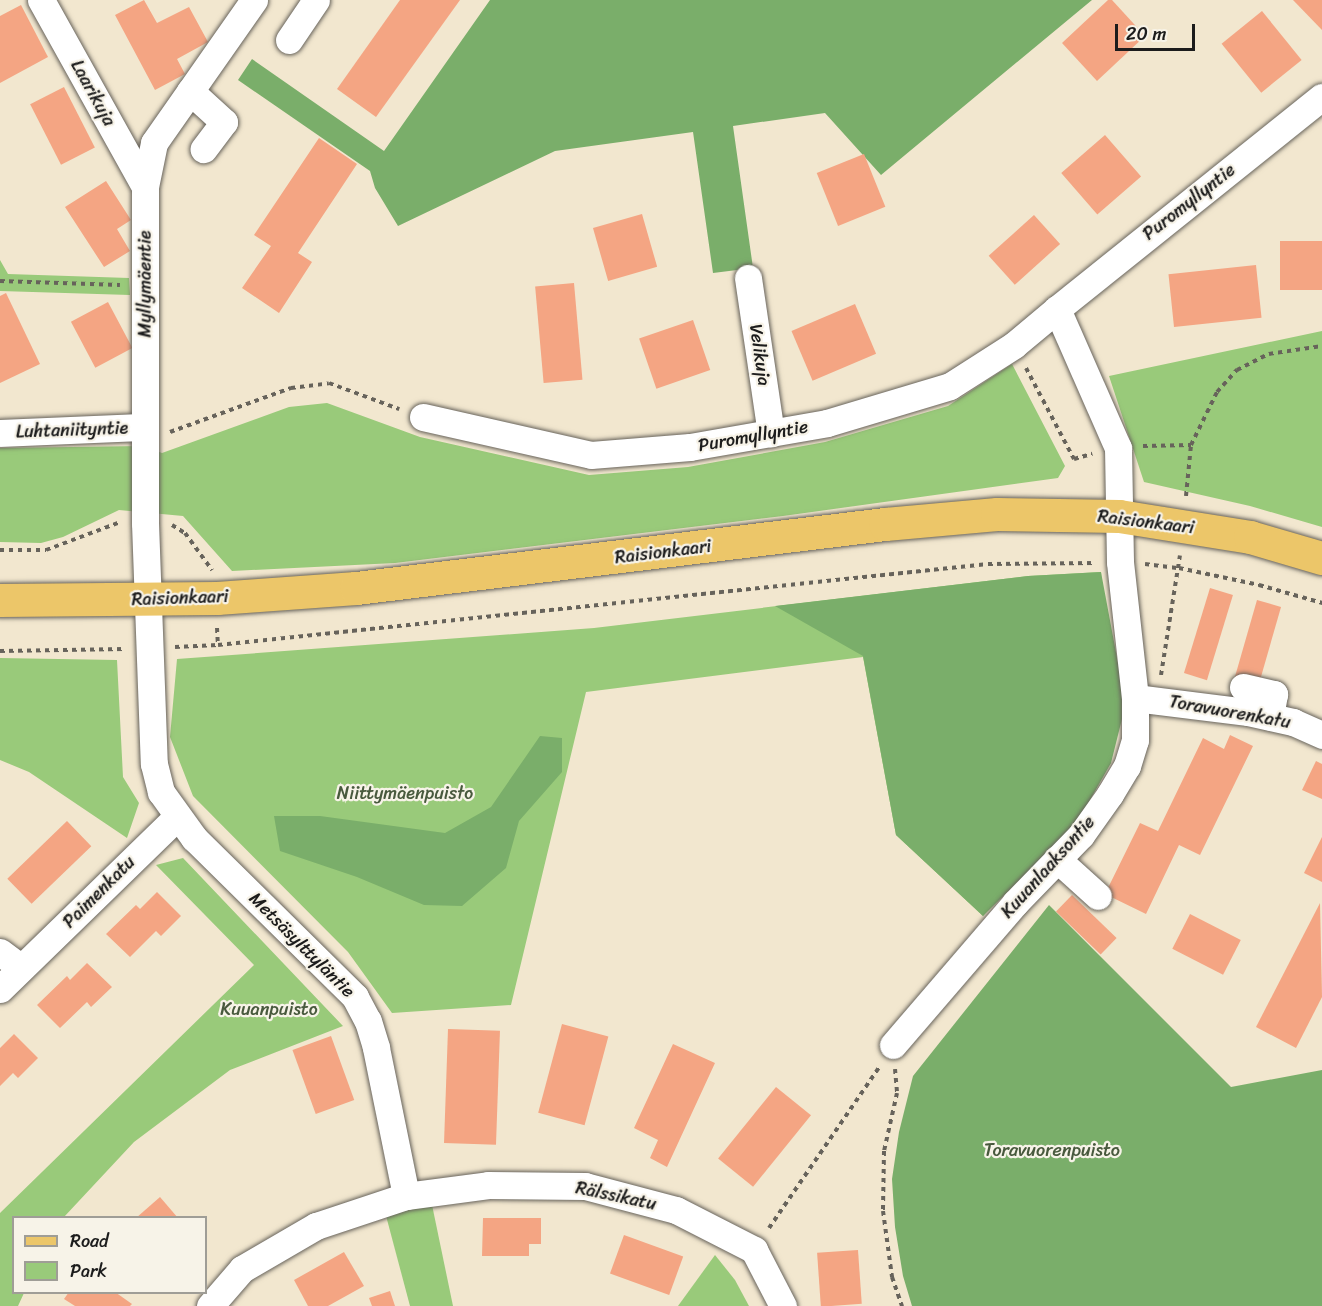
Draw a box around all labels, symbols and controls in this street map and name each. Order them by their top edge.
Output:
scale bar [1118,12,1198,50]
text: 20 m [1126,18,1166,50]
street label: Laarikuja [66,56,120,130]
street label: Puromyllyntie [1138,159,1240,245]
street label: Myllymäentie [134,230,156,338]
street label: Velikuja [745,323,775,387]
street label: Puromyllyntie [696,416,810,456]
street label: Luhtaniityntie [15,417,129,443]
street label: Raisionkaari [1097,505,1195,539]
street label: Raisionkaari [614,535,712,569]
street label: Raisionkaari [131,586,229,610]
street label: Toravuorenkatu [1168,691,1292,733]
park label: Niittymäenpuisto [337,782,473,804]
street label: Kuuanlaaksontie [996,811,1100,923]
street label: Paimenkatu [58,851,140,933]
street label: Metsäsylttyläntie [245,888,359,1002]
park label: Kuuanpuisto [220,998,318,1020]
park label: Toravuorenpuisto [984,1139,1120,1161]
street label: Rälssikatu [574,1177,658,1215]
legend [12,1216,207,1294]
text: Road [70,1225,109,1257]
text: Park [70,1255,107,1287]

